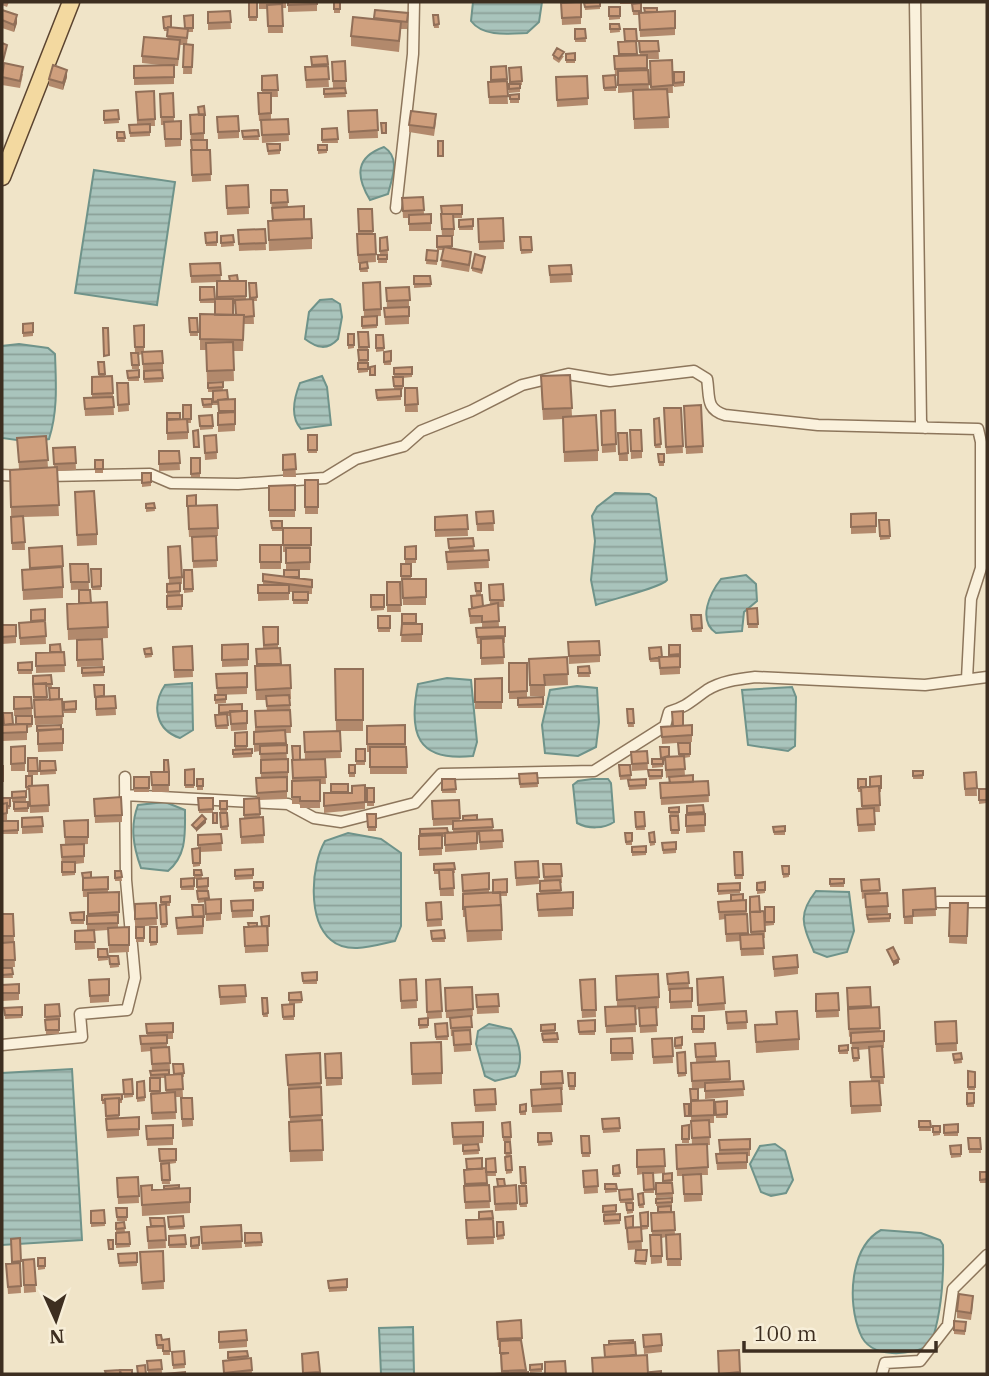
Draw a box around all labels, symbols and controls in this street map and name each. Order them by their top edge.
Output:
north arrow [21,1285,91,1355]
scale bar [744,1310,936,1354]
text: 100 m [754,1319,817,1347]
text: N [49,1325,65,1349]

